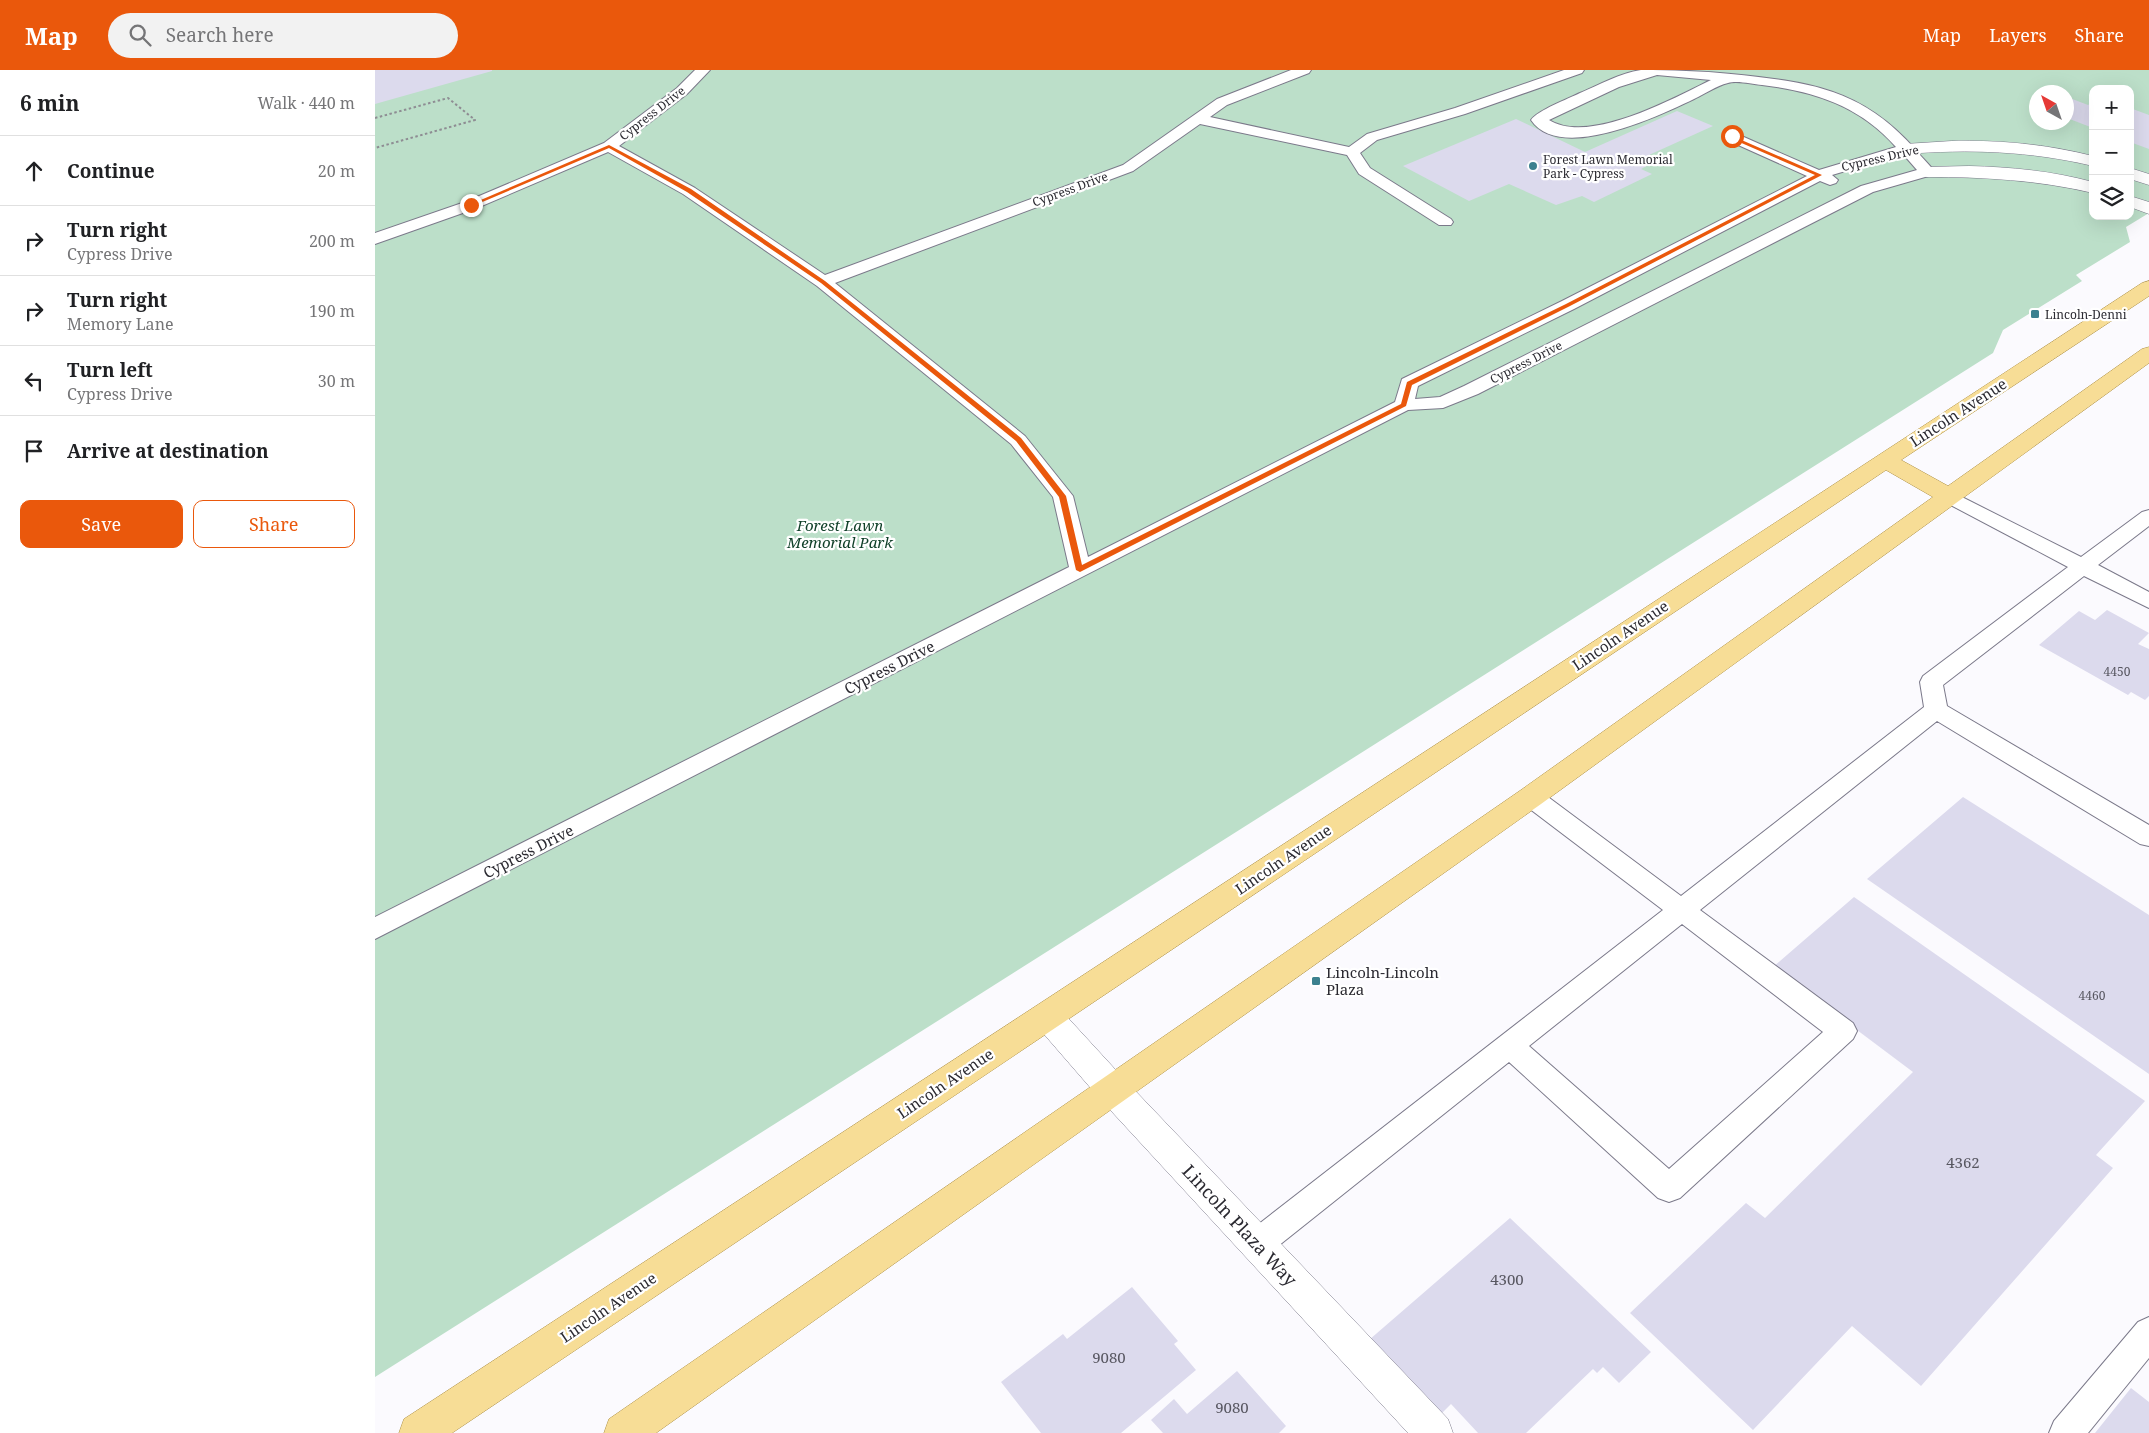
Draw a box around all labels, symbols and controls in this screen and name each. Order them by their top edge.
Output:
search box [108,13,458,58]
text: Map [25,19,78,52]
icon: search [126,21,154,49]
text: Search here [166,22,274,48]
text: Map [1923,23,1961,47]
text: Layers [1989,23,2047,47]
text: Share [2075,23,2124,47]
street label: Cypress Drive [616,82,688,144]
north arrow [2029,85,2074,130]
map controls [2089,85,2134,220]
button: + [2089,85,2134,130]
text: 6 min [20,89,79,117]
text: Walk · 440 m [258,92,355,114]
route start [1721,125,1744,148]
button: − [2089,130,2134,175]
street label: Cypress Drive [1840,141,1920,175]
place label: Forest Lawn Memorial Park - Cypress [1543,151,1673,182]
icon: ahead [20,157,48,185]
text: Continue [67,158,155,184]
text: 20 m [318,160,355,182]
marker: Forest Lawn Memorial Park - Cypress [1527,160,1539,172]
street label: Cypress Drive [1030,167,1110,211]
button: layers [2089,175,2134,220]
route end [460,194,483,217]
text: Turn right [67,217,167,243]
icon: right [20,227,48,255]
text: 200 m [309,230,355,252]
text: Cypress Drive [67,243,173,265]
text: Turn right [67,287,167,313]
icon: right [20,297,48,325]
text: 190 m [309,300,355,322]
place label: Lincoln-Denni [2045,306,2127,323]
marker: Lincoln-Denni [2029,308,2041,320]
text: Memory Lane [67,313,174,335]
street label: Cypress Drive [1487,336,1565,388]
text: Turn left [67,357,153,383]
icon: left [20,367,48,395]
text: 30 m [318,370,355,392]
street label: Lincoln Avenue [1906,373,2010,451]
text: Cypress Drive [67,383,173,405]
icon: arrive [20,437,48,465]
text: Arrive at destination [67,438,269,464]
button: Save [20,500,183,548]
button: Share [193,500,355,548]
park label: Forest Lawn Memorial Park [786,515,893,552]
street label: Lincoln Avenue [1568,595,1672,675]
street label: Cypress Drive [840,636,938,698]
house number: 4450 [2104,663,2131,680]
street label: Lincoln Avenue [1231,819,1335,899]
street label: Cypress Drive [479,820,577,882]
place label: Lincoln-Lincoln Plaza [1326,962,1439,999]
marker: Lincoln-Lincoln Plaza [1310,975,1322,987]
house number: 4460 [2079,987,2106,1004]
street label: Lincoln Avenue [893,1043,997,1123]
house number: 4362 [1946,1152,1980,1172]
street label: Lincoln Plaza Way [1177,1159,1303,1292]
street label: Lincoln Avenue [556,1267,660,1347]
house number: 4300 [1490,1269,1524,1289]
house number: 9080 [1092,1347,1126,1367]
house number: 9080 [1215,1397,1249,1417]

